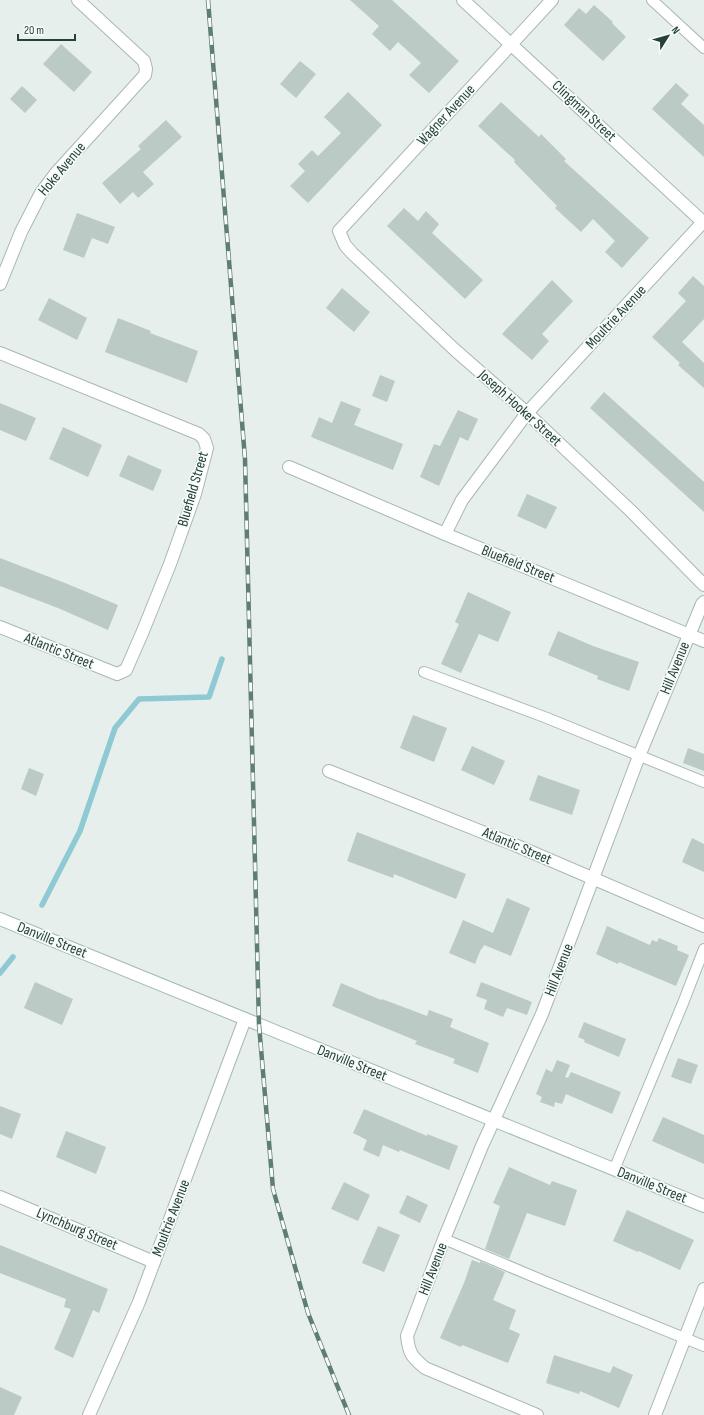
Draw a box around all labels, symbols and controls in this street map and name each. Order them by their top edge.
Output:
scale bar [18,16,75,42]
north arrow [648,16,688,56]
text: 20 m [24,23,44,38]
text: N [669,24,683,37]
street label: Clingman Street [548,76,621,146]
street label: Wagner Avenue [413,80,479,150]
street label: Hoke Avenue [34,138,90,200]
street label: Moultrie Avenue [581,281,651,353]
street label: Joseph Hooker Street [474,365,566,451]
street label: Bluefield Street [173,449,213,529]
street label: Bluefield Street [479,541,558,587]
street label: Atlantic Street [20,628,97,674]
street label: Hill Avenue [656,639,694,697]
street label: Atlantic Street [479,823,555,869]
street label: Danville Street [14,917,90,963]
street label: Hill Avenue [540,941,578,999]
street label: Danville Street [314,1040,390,1086]
street label: Danville Street [614,1162,690,1208]
street label: Moultrie Avenue [148,1177,194,1259]
street label: Lynchburg Street [34,1203,121,1255]
street label: Hill Avenue [414,1240,452,1298]

